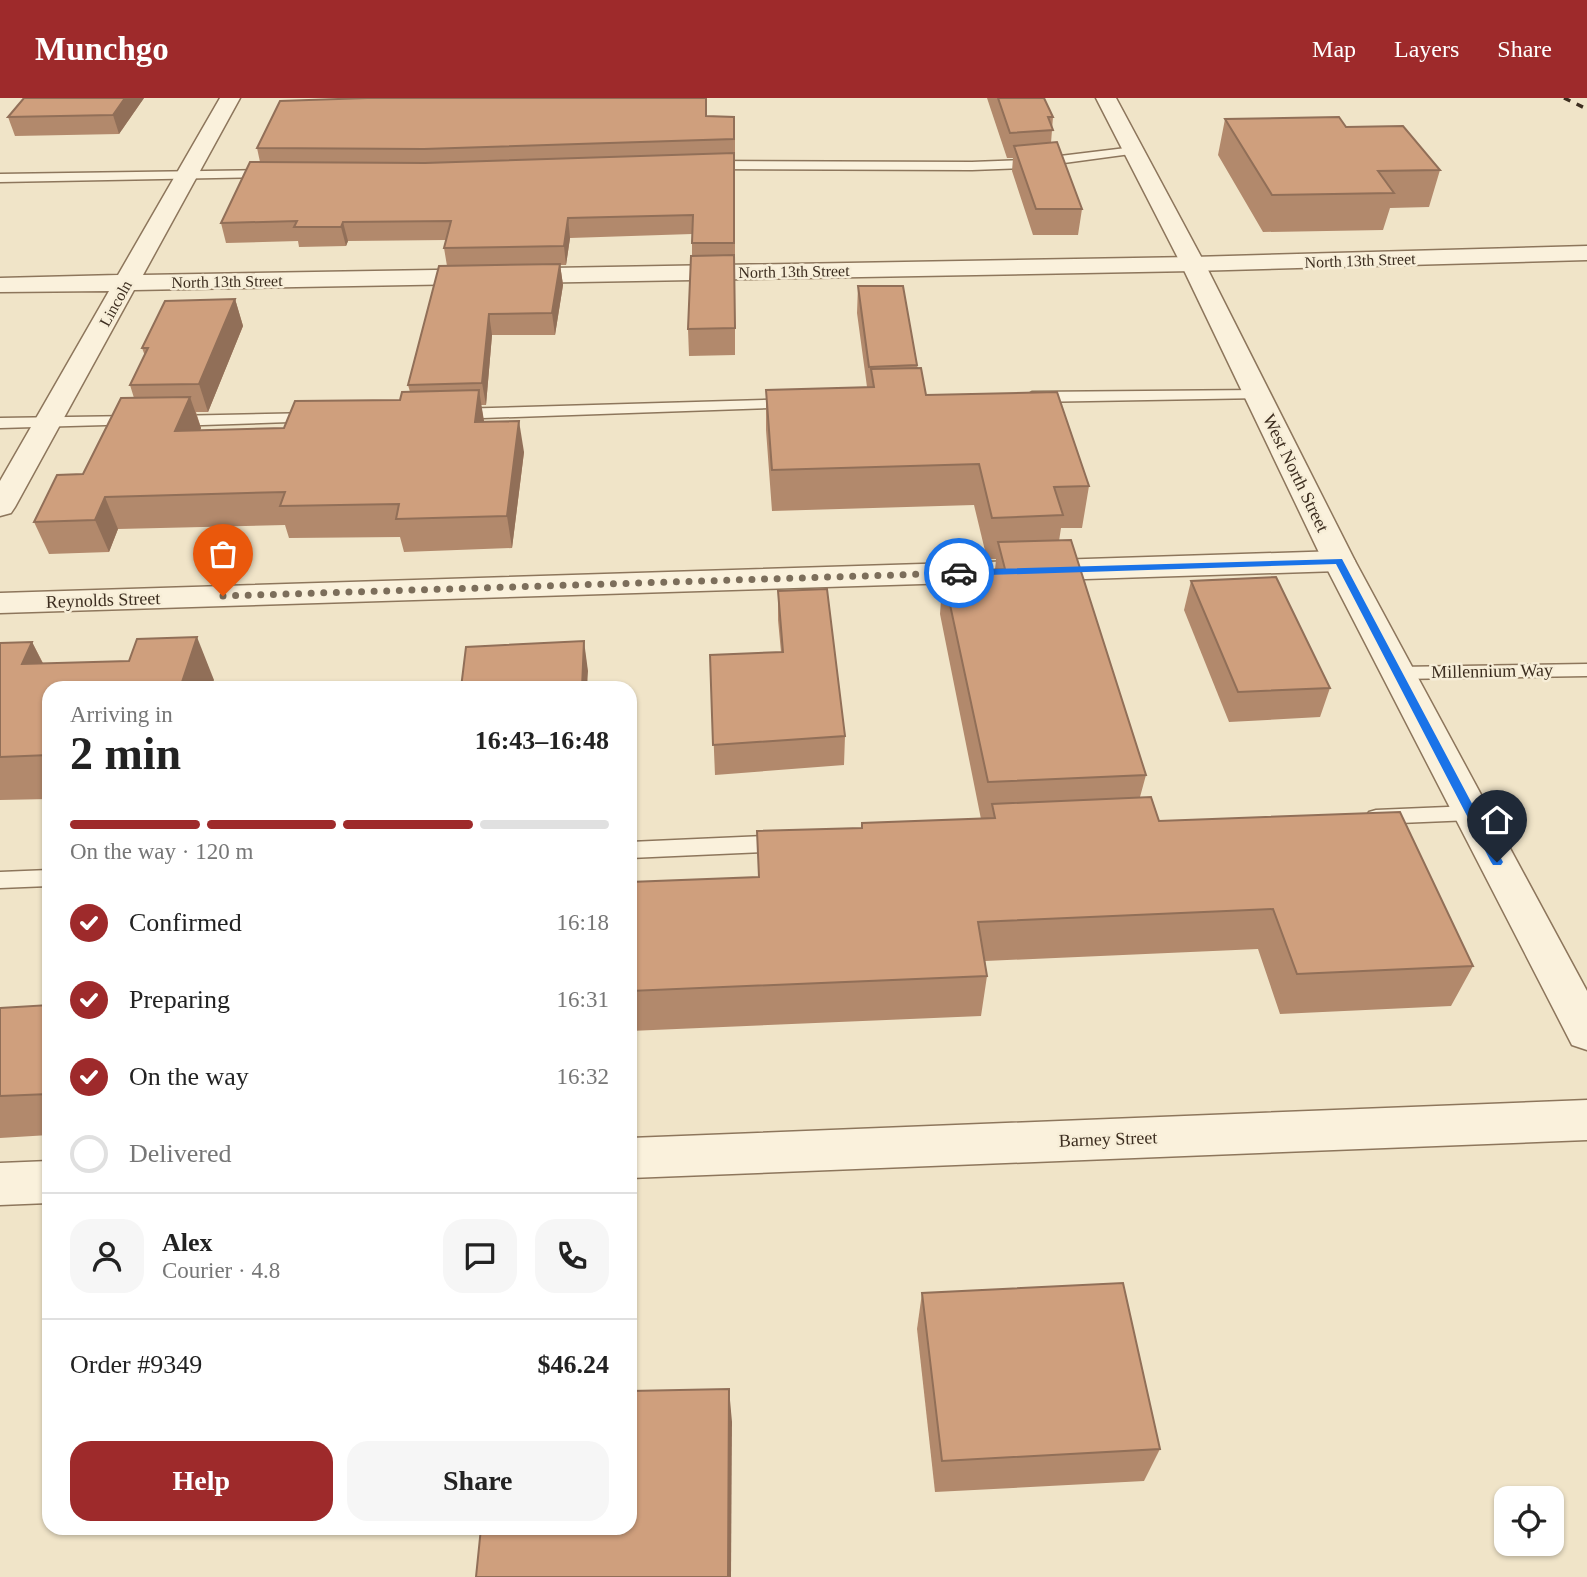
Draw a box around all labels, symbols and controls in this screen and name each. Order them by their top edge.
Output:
text: Munchgo [35,31,169,67]
text: Map [1312,36,1356,62]
text: Layers [1394,36,1459,62]
text: Share [1497,36,1552,62]
street label: North 13th Street [1304,250,1416,271]
street label: North 13th Street [738,262,850,281]
street label: North 13th Street [171,272,283,291]
street label: Lincoln [96,277,135,329]
street label: West North Street [1259,411,1333,535]
pin [193,524,253,596]
icon: bag [204,535,242,573]
courier [924,538,994,608]
icon: car [940,554,978,592]
street label: Reynolds Street [45,588,161,612]
street label: Millennium Way [1431,660,1553,682]
text: Arriving in [70,702,173,727]
text: 16:43–16:48 [475,726,609,755]
text: 2 min [70,728,181,779]
pin [1467,790,1527,862]
icon: home [1478,801,1516,839]
text: On the way · 120 m [70,839,253,864]
icon: check [70,904,108,942]
text: Confirmed [129,908,242,937]
text: 16:18 [557,910,609,935]
icon: check [70,981,108,1019]
text: Preparing [129,985,230,1014]
text: 16:31 [557,987,609,1012]
icon: check [70,1058,108,1096]
text: On the way [129,1062,249,1091]
text: 16:32 [557,1064,609,1089]
street label: Barney Street [1058,1127,1158,1151]
text: Delivered [129,1139,232,1168]
button: person [70,1219,144,1293]
button: chat [443,1219,517,1293]
button: phone [535,1219,609,1293]
text: Alex [162,1228,213,1257]
text: Courier · 4.8 [162,1258,280,1283]
text: Order #9349 [70,1350,202,1379]
text: $46.24 [538,1350,609,1379]
button: Help [70,1441,333,1521]
button: Share [347,1441,609,1521]
map controls [1494,1486,1564,1556]
button: locate [1494,1486,1564,1556]

